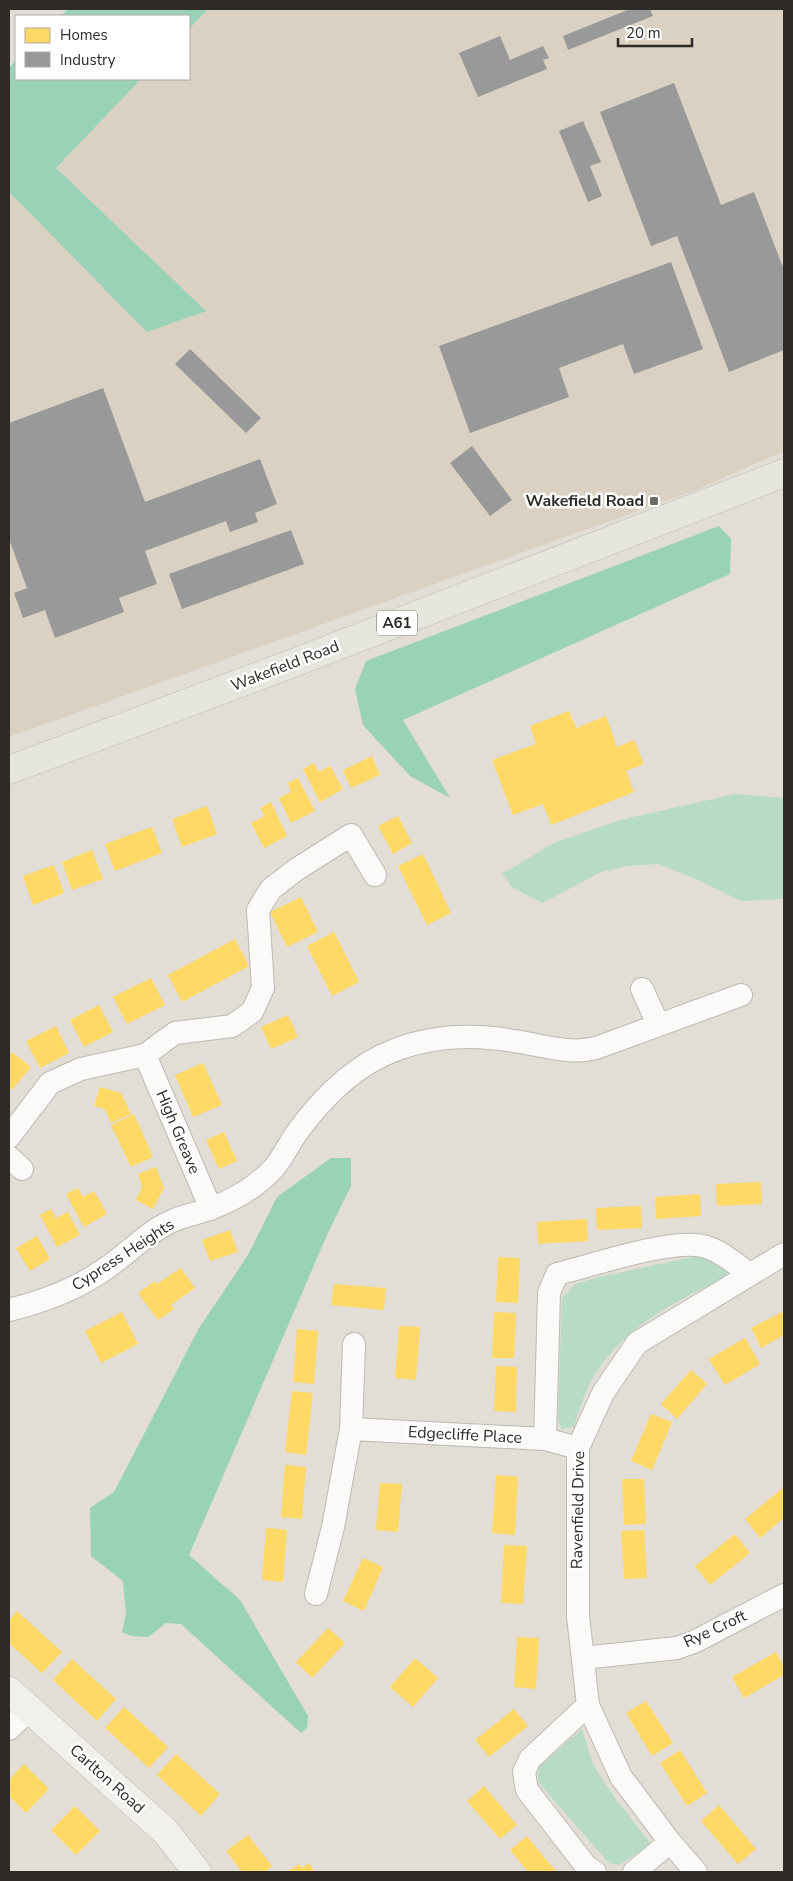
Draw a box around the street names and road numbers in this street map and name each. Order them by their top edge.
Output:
road number: A61 [377,610,417,636]
street label: Wakefield Road [228,635,342,697]
street label: High Greave [150,1087,206,1177]
street label: Cypress Heights [68,1214,178,1296]
street label: Edgecliffe Place [407,1421,523,1449]
street label: Ravenfield Drive [566,1451,590,1569]
street label: Rye Croft [680,1605,750,1653]
street label: Carlton Road [65,1739,149,1819]

